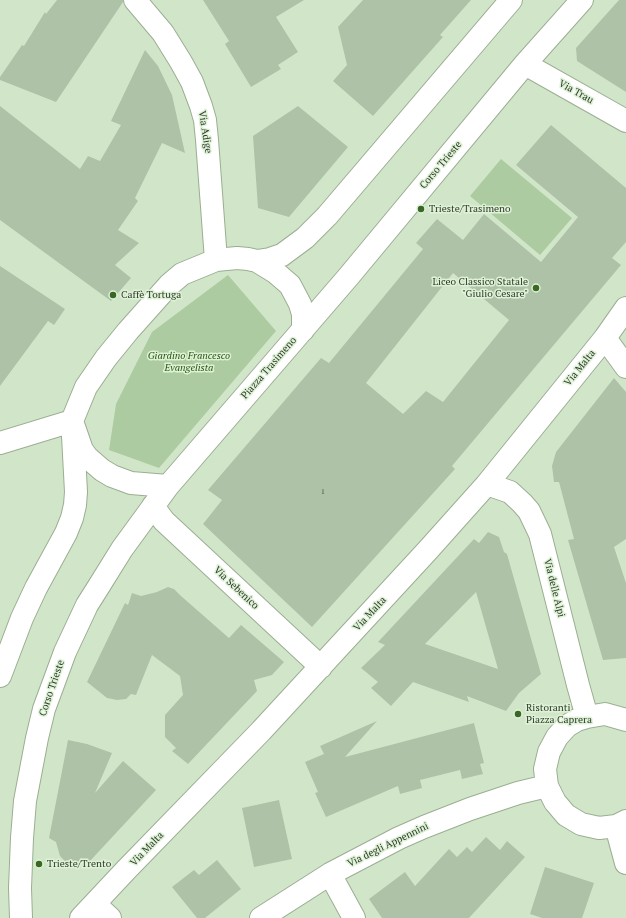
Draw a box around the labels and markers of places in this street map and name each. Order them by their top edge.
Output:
place label: Trieste/Trasimeno [429,203,511,215]
marker: Trieste/Trasimeno [416,204,426,214]
place label: Liceo Classico Statale "Giulio Cesare" [433,276,528,300]
marker: Liceo Classico Statale "Giulio Cesare" [531,283,541,293]
place label: Caffè Tortuga [121,289,181,301]
marker: Caffè Tortuga [108,290,118,300]
place label: Ristoranti Piazza Caprera [526,702,592,726]
marker: Ristoranti Piazza Caprera [513,709,523,719]
place label: Trieste/Trento [47,858,111,870]
marker: Trieste/Trento [34,859,44,869]

